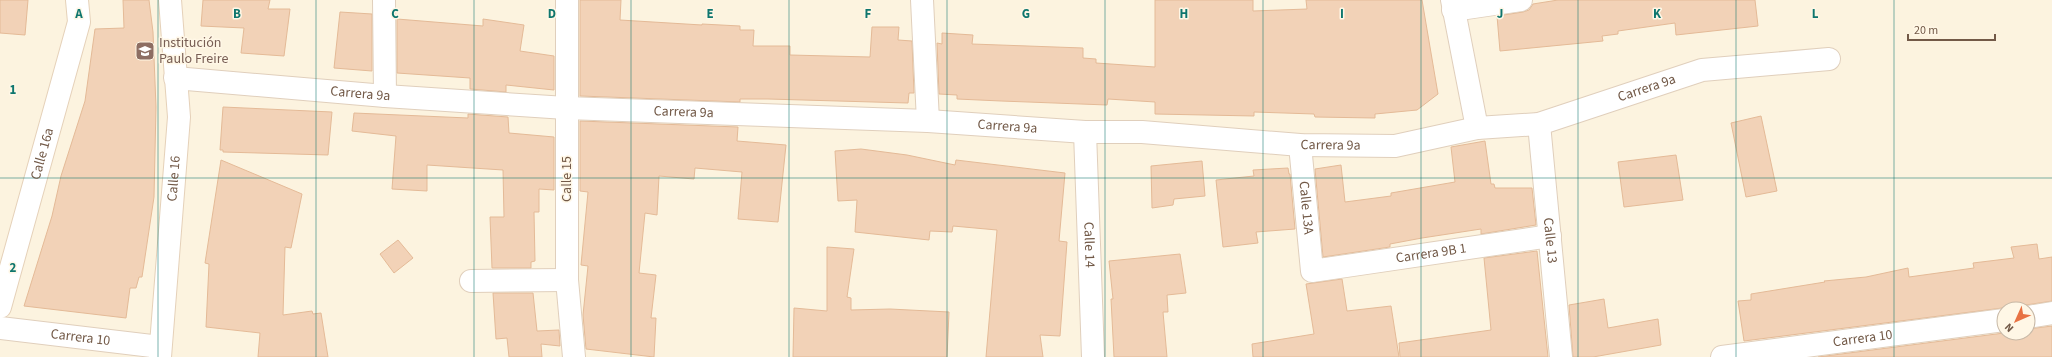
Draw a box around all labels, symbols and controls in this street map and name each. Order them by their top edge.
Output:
text: A [74,5,83,23]
text: B [233,5,241,23]
text: C [391,5,399,23]
text: D [548,5,556,23]
text: E [706,5,714,23]
text: F [865,5,872,23]
text: G [1022,5,1030,23]
text: H [1180,5,1188,23]
text: I [1340,5,1344,23]
text: J [1497,5,1503,23]
text: K [1653,5,1662,23]
text: L [1812,5,1819,23]
scale bar [1908,16,1995,42]
text: 20 m [1914,22,1938,39]
place label: Institución Paulo Freire [159,33,228,69]
school or university icon: Institución Paulo Freire [134,40,156,62]
street label: Carrera 9a [1615,69,1678,107]
text: 1 [10,81,17,99]
street label: Carrera 9a [330,81,391,106]
street label: Carrera 9a [653,101,714,123]
street label: Carrera 9a [977,114,1038,139]
street label: Calle 16a [26,126,59,182]
street label: Carrera 9a [1301,135,1361,156]
street label: Calle 16 [162,155,186,202]
street label: Calle 15 [557,156,577,202]
street label: Calle 13A [1293,180,1319,236]
street label: Calle 13 [1538,217,1562,264]
street label: Calle 14 [1078,222,1100,268]
street label: Carrera 9B 1 [1395,238,1468,269]
text: 2 [10,259,17,277]
north arrow [1996,301,2036,341]
text: N [2001,320,2017,336]
street label: Carrera 10 [49,324,111,351]
street label: Carrera 10 [1832,325,1894,352]

